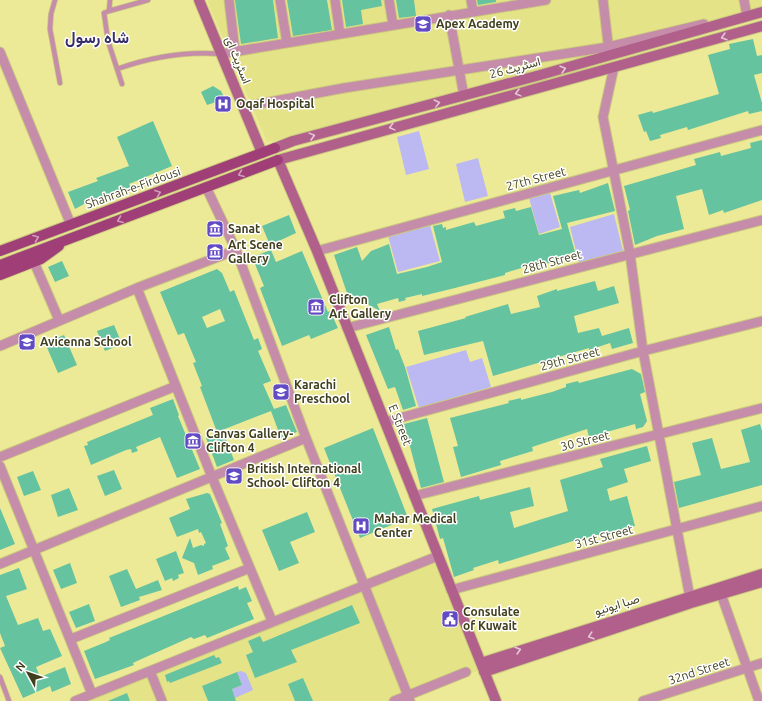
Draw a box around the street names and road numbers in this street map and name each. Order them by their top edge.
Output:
street label: اسٹریٹ ای [221,34,254,86]
street label: اسٹریٹ 26 [488,54,542,82]
street label: Shahrah-e-Firdousi [84,164,182,211]
street label: 27th Street [505,164,567,193]
street label: 28th Street [521,247,583,276]
street label: 29th Street [539,344,601,373]
street label: E Street [386,402,415,447]
street label: 30 Street [559,428,611,453]
street label: 31st Street [573,522,635,551]
street label: صبا ایونیو [593,592,642,619]
street label: 32nd Street [667,654,731,687]

